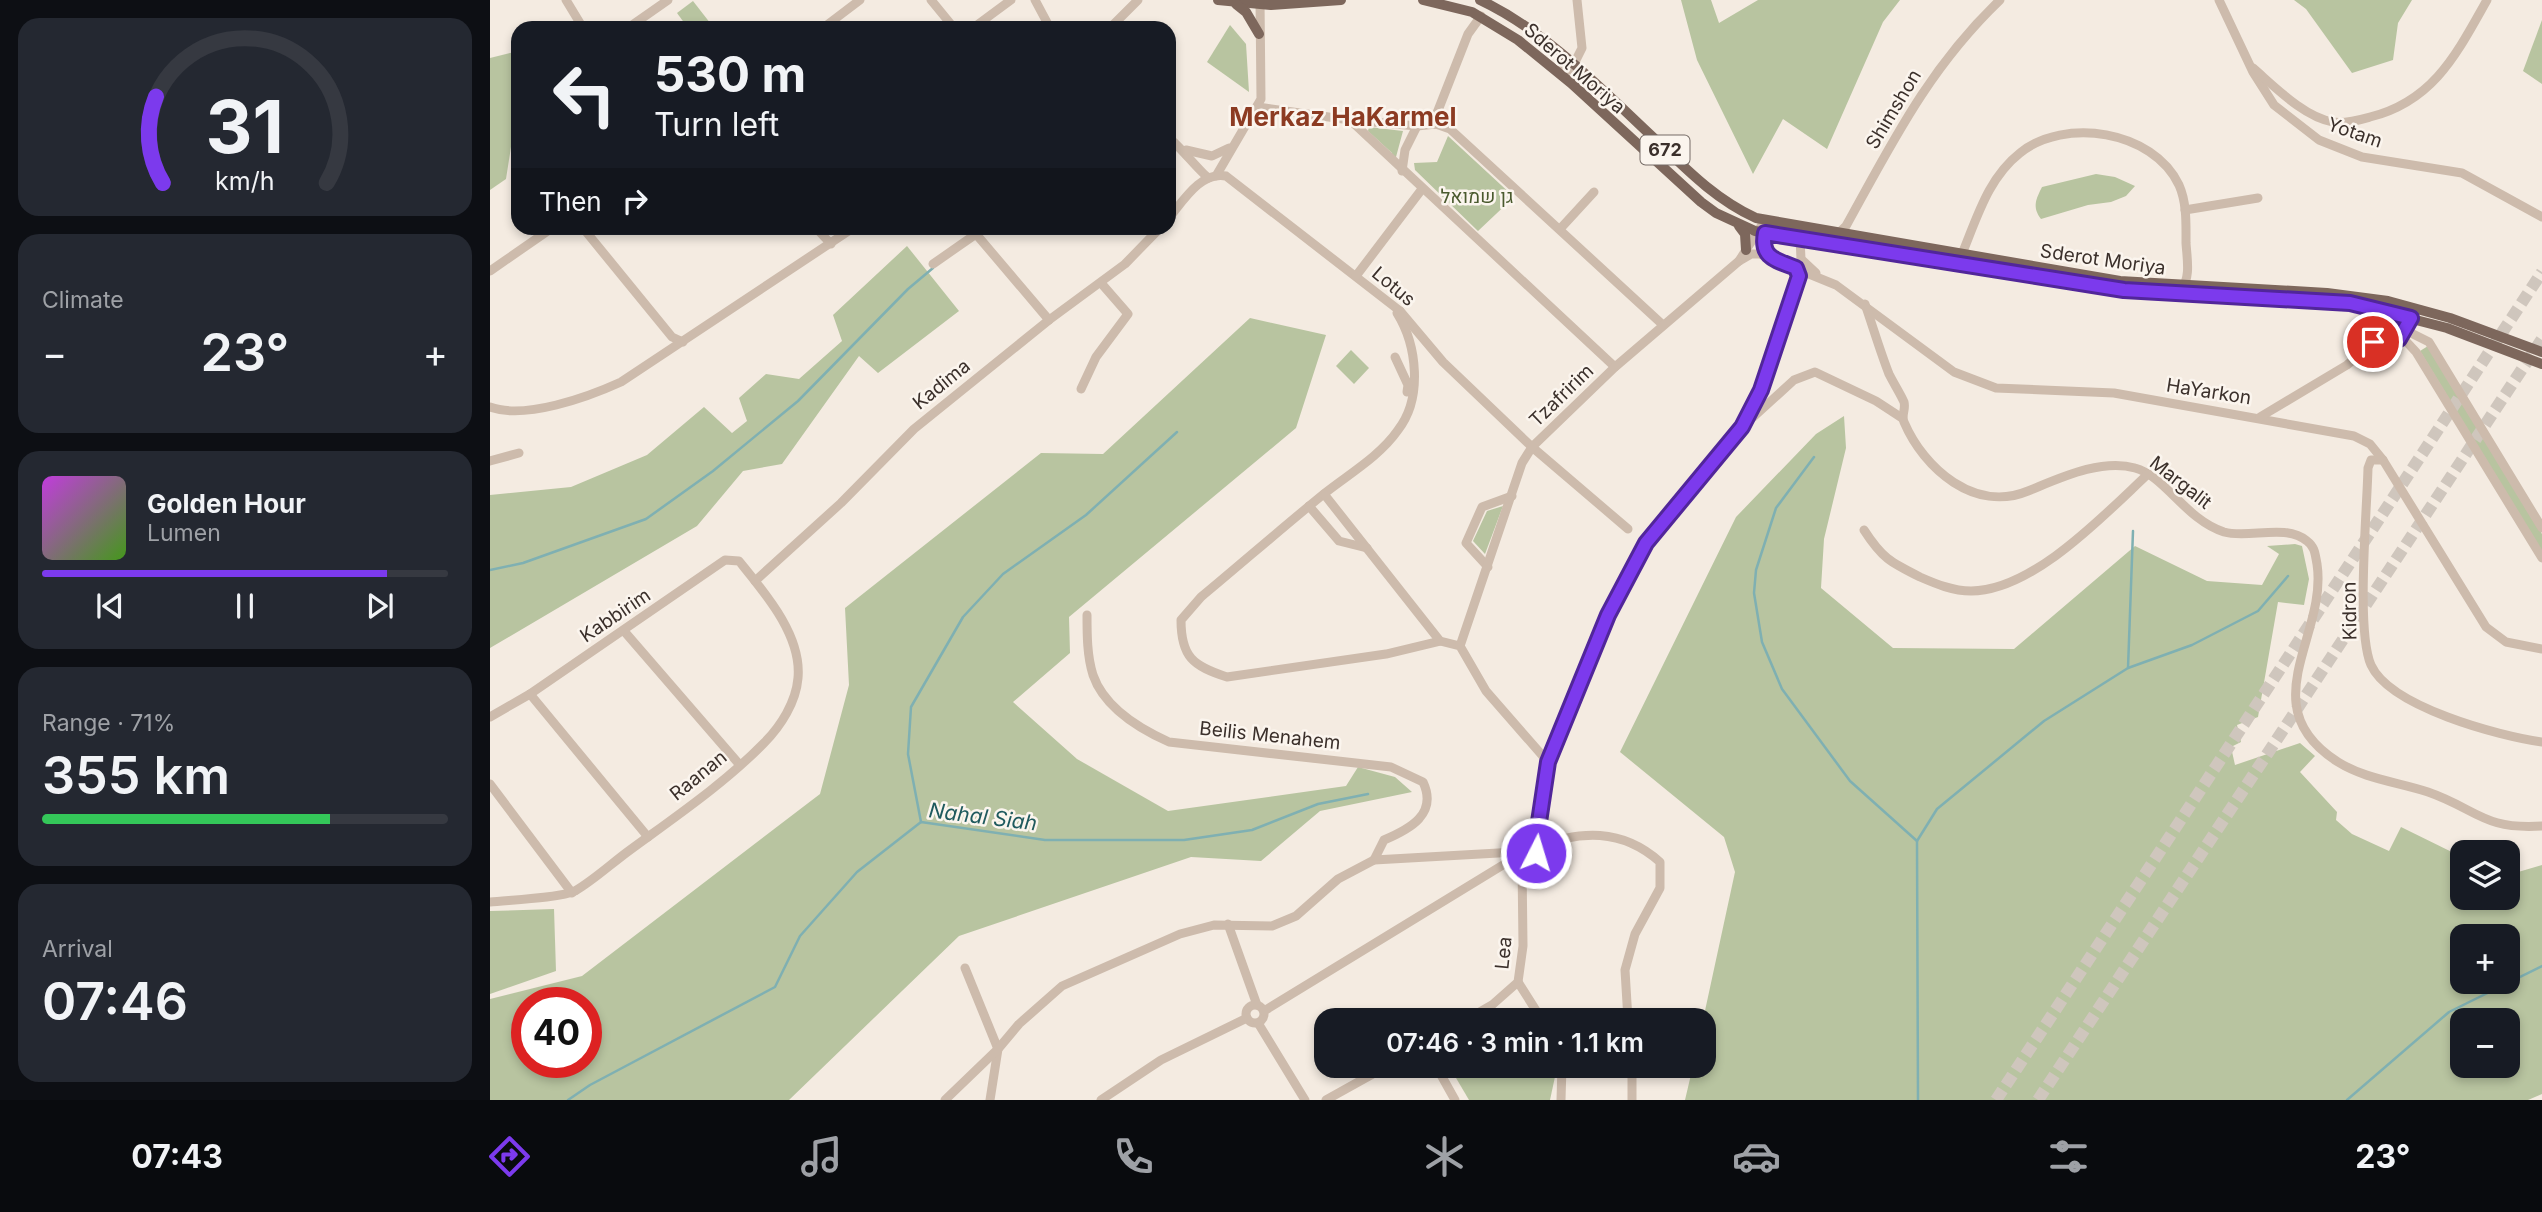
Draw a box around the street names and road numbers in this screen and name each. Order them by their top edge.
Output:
street label: Sderot Moriya [1519,18,1630,119]
street label: Shimshon [1861,65,1926,153]
street label: Yotam [2324,112,2385,153]
road number: 672 [1640,135,1690,164]
street label: Sderot Moriya [2039,239,2167,280]
street label: Lotus [1367,262,1420,311]
street label: Kadima [908,354,975,414]
street label: Tzafririm [1524,359,1598,432]
street label: HaYarkon [2165,373,2253,410]
street label: Margalit [2145,451,2216,514]
street label: Kidron [2337,581,2362,641]
street label: Kabbirim [576,584,655,647]
street label: Beilis Menahem [1198,717,1342,754]
street label: Raanan [665,745,731,805]
street label: Lea [1490,936,1517,971]

